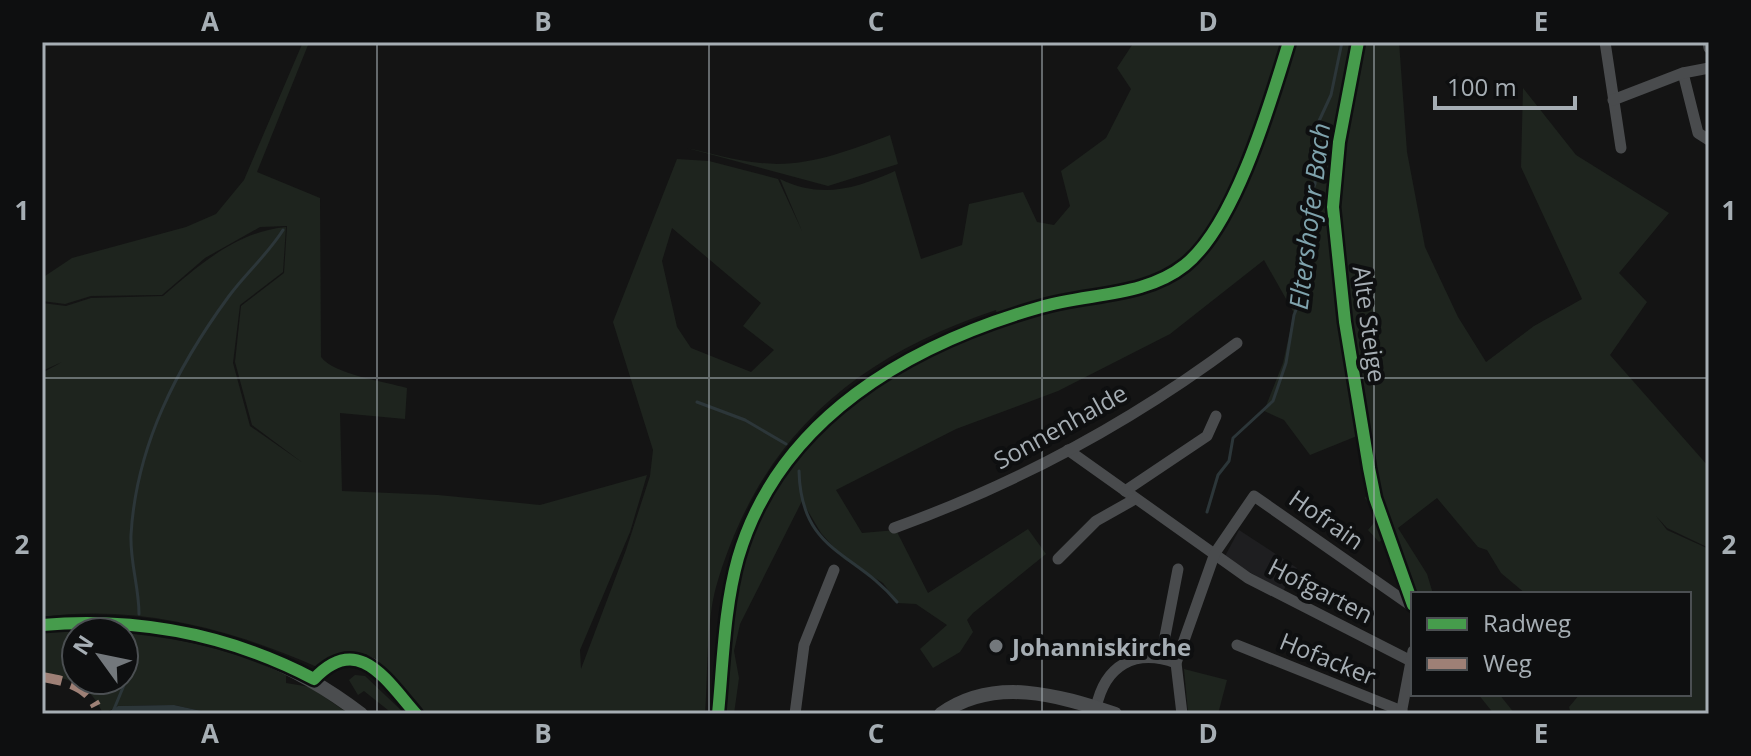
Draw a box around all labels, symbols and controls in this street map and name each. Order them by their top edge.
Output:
text: A [201,3,219,39]
text: B [534,3,552,39]
text: C [868,3,884,39]
text: D [1198,3,1218,39]
text: E [1534,3,1548,39]
scale bar [1435,60,1575,110]
text: 100 m [1447,70,1517,103]
water label: Eltershofer Bach [1280,121,1338,311]
text: 1 [15,192,29,228]
text: 1 [1722,192,1736,228]
street label: Alte Steige [1346,264,1394,384]
street label: Sonnenhalde [987,376,1133,476]
street label: Hofrain [1283,481,1371,557]
text: 2 [15,526,30,562]
text: 2 [1722,526,1737,562]
street label: Hofgarten [1263,550,1379,630]
legend [1411,592,1691,696]
text: Radweg [1483,606,1571,639]
north arrow [60,616,140,696]
street label: Hofacker [1275,624,1381,692]
text: N [65,629,100,660]
place label: Johanniskirche [1010,630,1191,663]
marker: Johanniskirche [987,637,1005,655]
text: Weg [1483,646,1532,679]
text: A [201,715,219,751]
text: B [534,715,552,751]
text: C [868,715,884,751]
text: D [1198,715,1218,751]
text: E [1534,715,1548,751]

